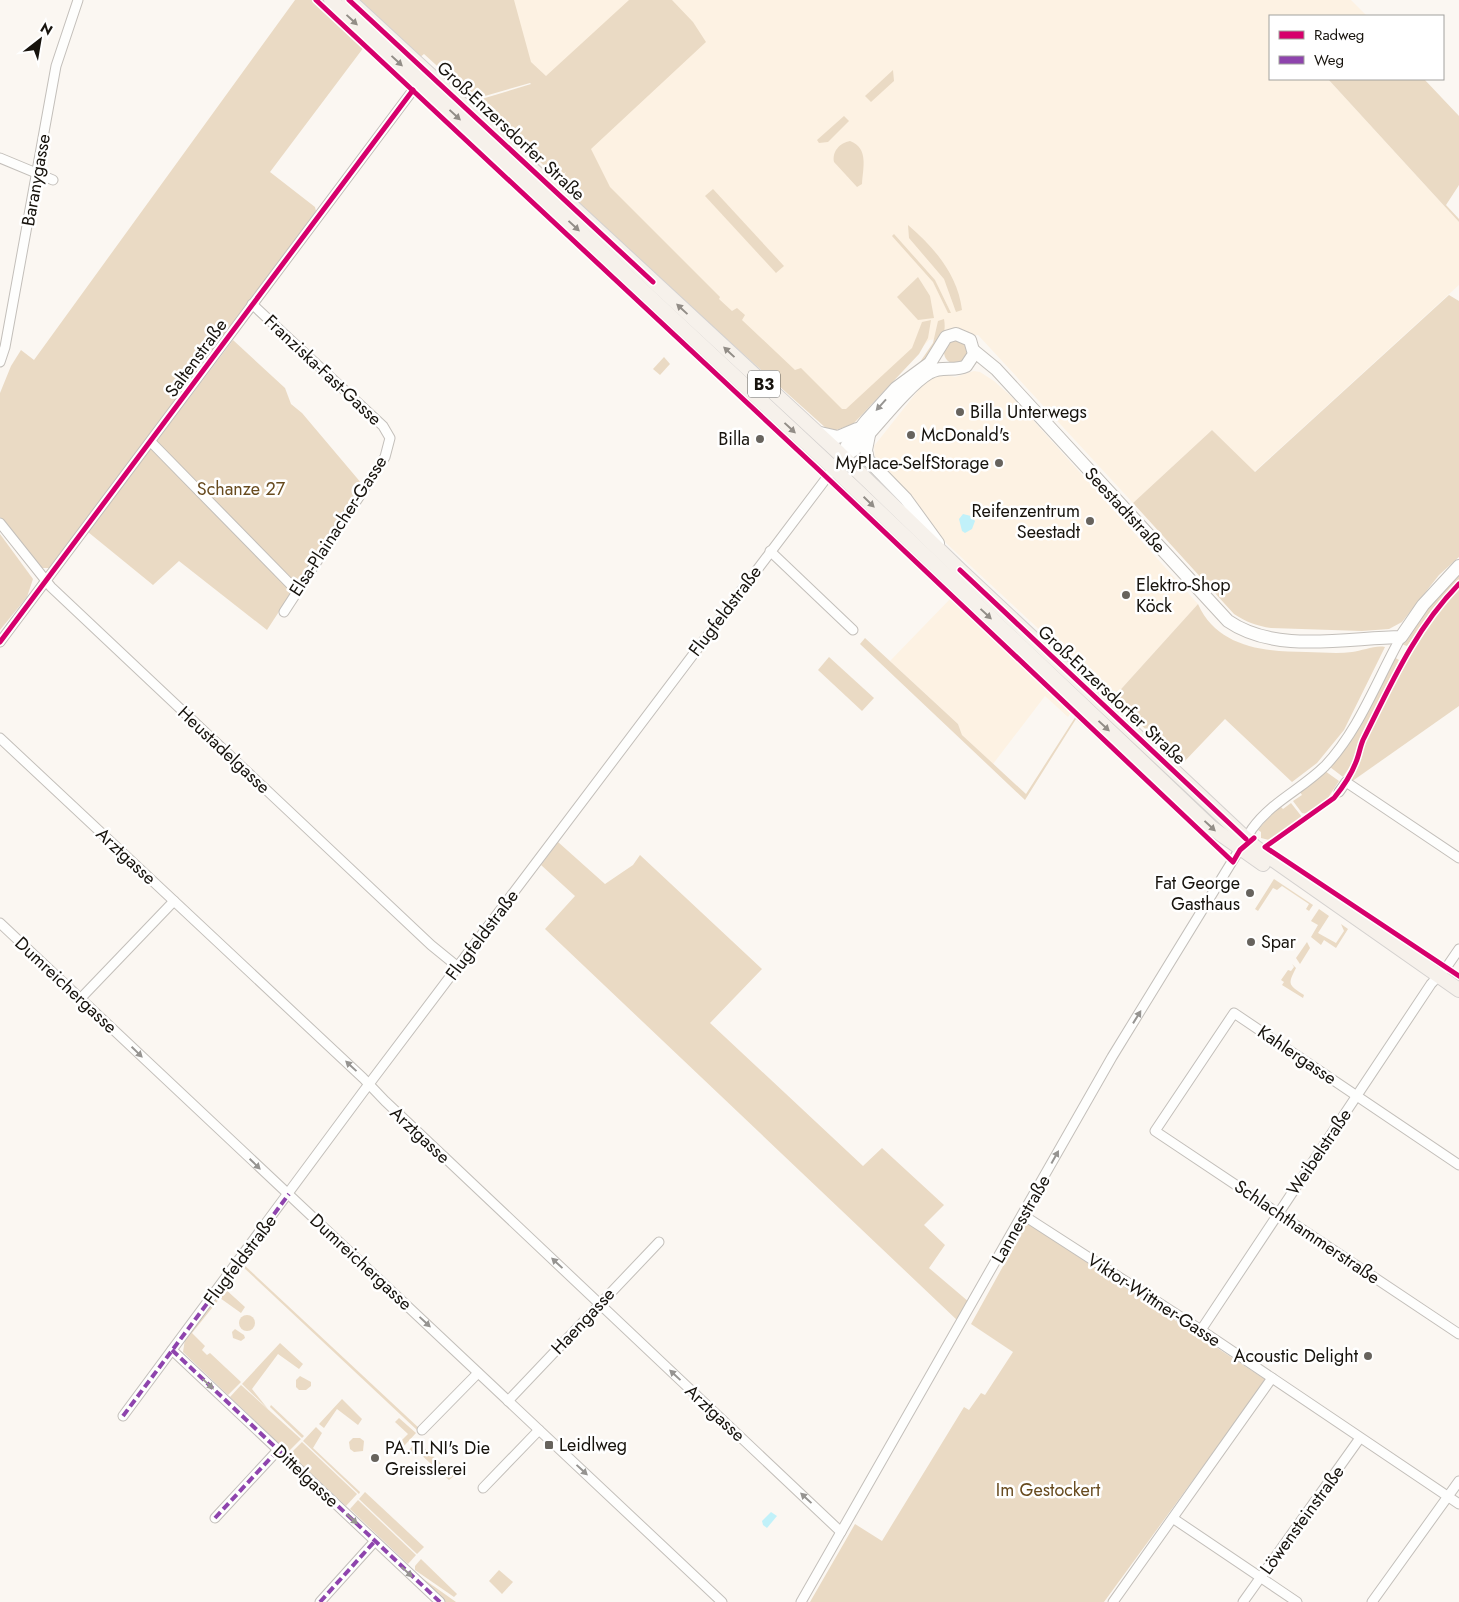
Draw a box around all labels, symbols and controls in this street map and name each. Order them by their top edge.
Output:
one-way arrow [346,14,358,26]
north arrow [15,15,65,65]
legend [1269,15,1444,80]
text: N [37,17,57,40]
text: Radweg [1314,24,1364,46]
text: Weg [1314,49,1344,71]
one-way arrow [390,55,402,67]
street label: Groß-Enzersdorfer Straße [431,55,591,207]
one-way arrow [449,109,461,121]
street label: Baranygasse [15,132,57,228]
one-way arrow [568,220,580,232]
one-way arrow [677,303,689,315]
street label: Franziska-Fast-Gasse [258,309,388,431]
street label: Saltenstraße [159,313,233,403]
one-way arrow [723,346,735,358]
road number: B3 [748,370,780,398]
one-way arrow [875,398,887,410]
place label: Billa Unterwegs [970,399,1087,425]
marker: Billa Unterwegs [954,406,966,418]
one-way arrow [784,422,796,434]
place label: McDonald's [921,422,1009,448]
place label: Billa [718,426,750,452]
marker: McDonald's [905,429,917,441]
marker: Billa [754,433,766,445]
place label: MyPlace-SelfStorage [835,450,989,476]
street label: Elsa-Plainacher-Gasse [283,451,393,601]
marker: MyPlace-SelfStorage [993,457,1005,469]
street label: Seestadtstraße [1078,461,1172,559]
park label: Schanze 27 [197,476,286,502]
one-way arrow [862,496,874,508]
place label: Reifenzentrum Seestadt [971,498,1081,545]
marker: Reifenzentrum Seestadt [1084,515,1096,527]
street label: Flugfeldstraße [682,560,768,662]
place label: Elektro-Shop Köck [1136,572,1230,619]
marker: Elektro-Shop Köck [1120,589,1132,601]
one-way arrow [980,608,992,620]
street label: Groß-Enzersdorfer Straße [1032,619,1192,771]
street label: Heustadelgasse [172,700,276,800]
one-way arrow [1098,720,1110,732]
one-way arrow [1204,820,1216,832]
street label: Arztgasse [90,821,162,891]
place label: Fat George Gasthaus [1155,870,1240,917]
street label: Flugfeldstraße [439,884,525,986]
marker: Fat George Gasthaus [1244,887,1256,899]
place label: Spar [1261,929,1297,955]
street label: Dumreichergasse [9,931,123,1039]
marker: Spar [1245,936,1257,948]
one-way arrow [1132,1010,1142,1023]
street label: Kahlergasse [1252,1019,1342,1091]
one-way arrow [131,1046,143,1058]
one-way arrow [345,1060,357,1072]
street label: Arztgasse [384,1100,456,1170]
street label: Weibelstraße [1280,1103,1358,1201]
one-way arrow [1051,1151,1060,1164]
one-way arrow [248,1158,260,1170]
street label: Lannesstraße [985,1170,1057,1268]
street label: Schlachthammerstraße [1229,1174,1385,1290]
street label: Dumreichergasse [304,1208,418,1316]
street label: Flugfeldstraße [197,1209,283,1311]
street label: Viktor-Wittner-Gasse [1082,1247,1226,1353]
one-way arrow [551,1257,563,1269]
street label: Haengasse [545,1282,621,1360]
one-way arrow [419,1316,431,1328]
place label: Acoustic Delight [1234,1343,1359,1369]
marker: Acoustic Delight [1362,1350,1374,1362]
one-way arrow [669,1369,681,1381]
one-way arrow [202,1378,214,1390]
street label: Arztgasse [679,1378,751,1448]
place label: Leidlweg [559,1432,627,1458]
place label: PA.TI.NI's Die Greisslerei [385,1435,490,1482]
street label: Dittelgasse [267,1439,345,1513]
marker: Leidlweg [543,1439,555,1451]
marker: PA.TI.NI's Die Greisslerei [369,1452,381,1464]
street label: Löwensteinstraße [1254,1460,1350,1580]
one-way arrow [575,1464,587,1476]
park label: Im Gestockert [996,1477,1101,1503]
one-way arrow [800,1492,812,1504]
one-way arrow [345,1513,357,1525]
one-way arrow [401,1566,413,1578]

